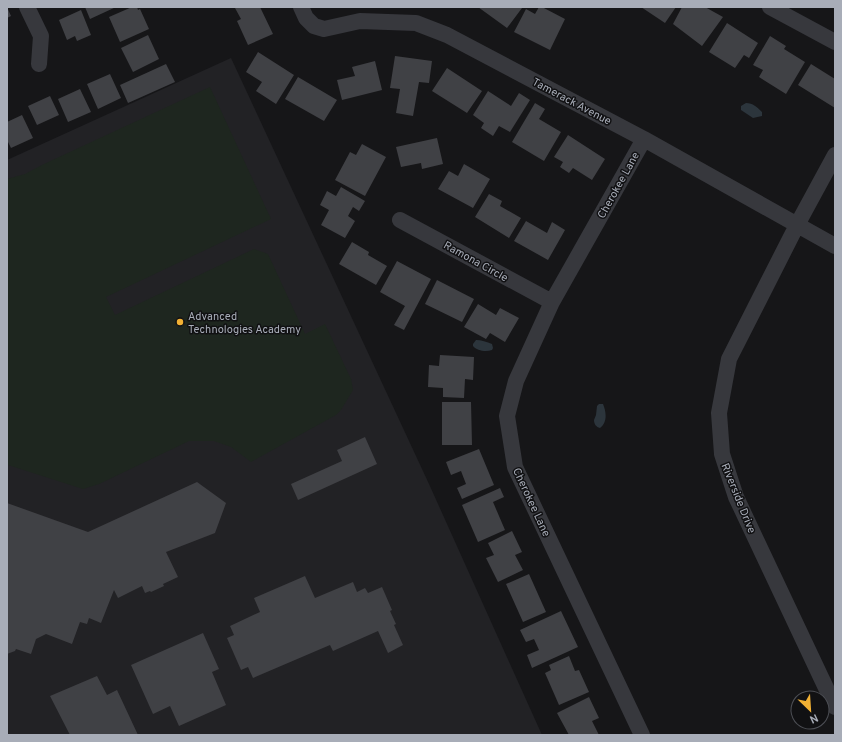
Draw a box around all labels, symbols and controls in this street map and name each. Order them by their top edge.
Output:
street label: Tamerack Avenue [530,75,613,129]
street label: Cherokee Lane [595,150,643,221]
street label: Ramona Circle [441,238,510,285]
place label: Advanced Technologies Academy [188,310,301,337]
marker: Advanced Technologies Academy [175,317,185,327]
street label: Riverside Drive [718,461,759,536]
street label: Cherokee Lane [509,466,553,539]
north arrow [790,690,830,730]
text: N [807,710,820,726]

